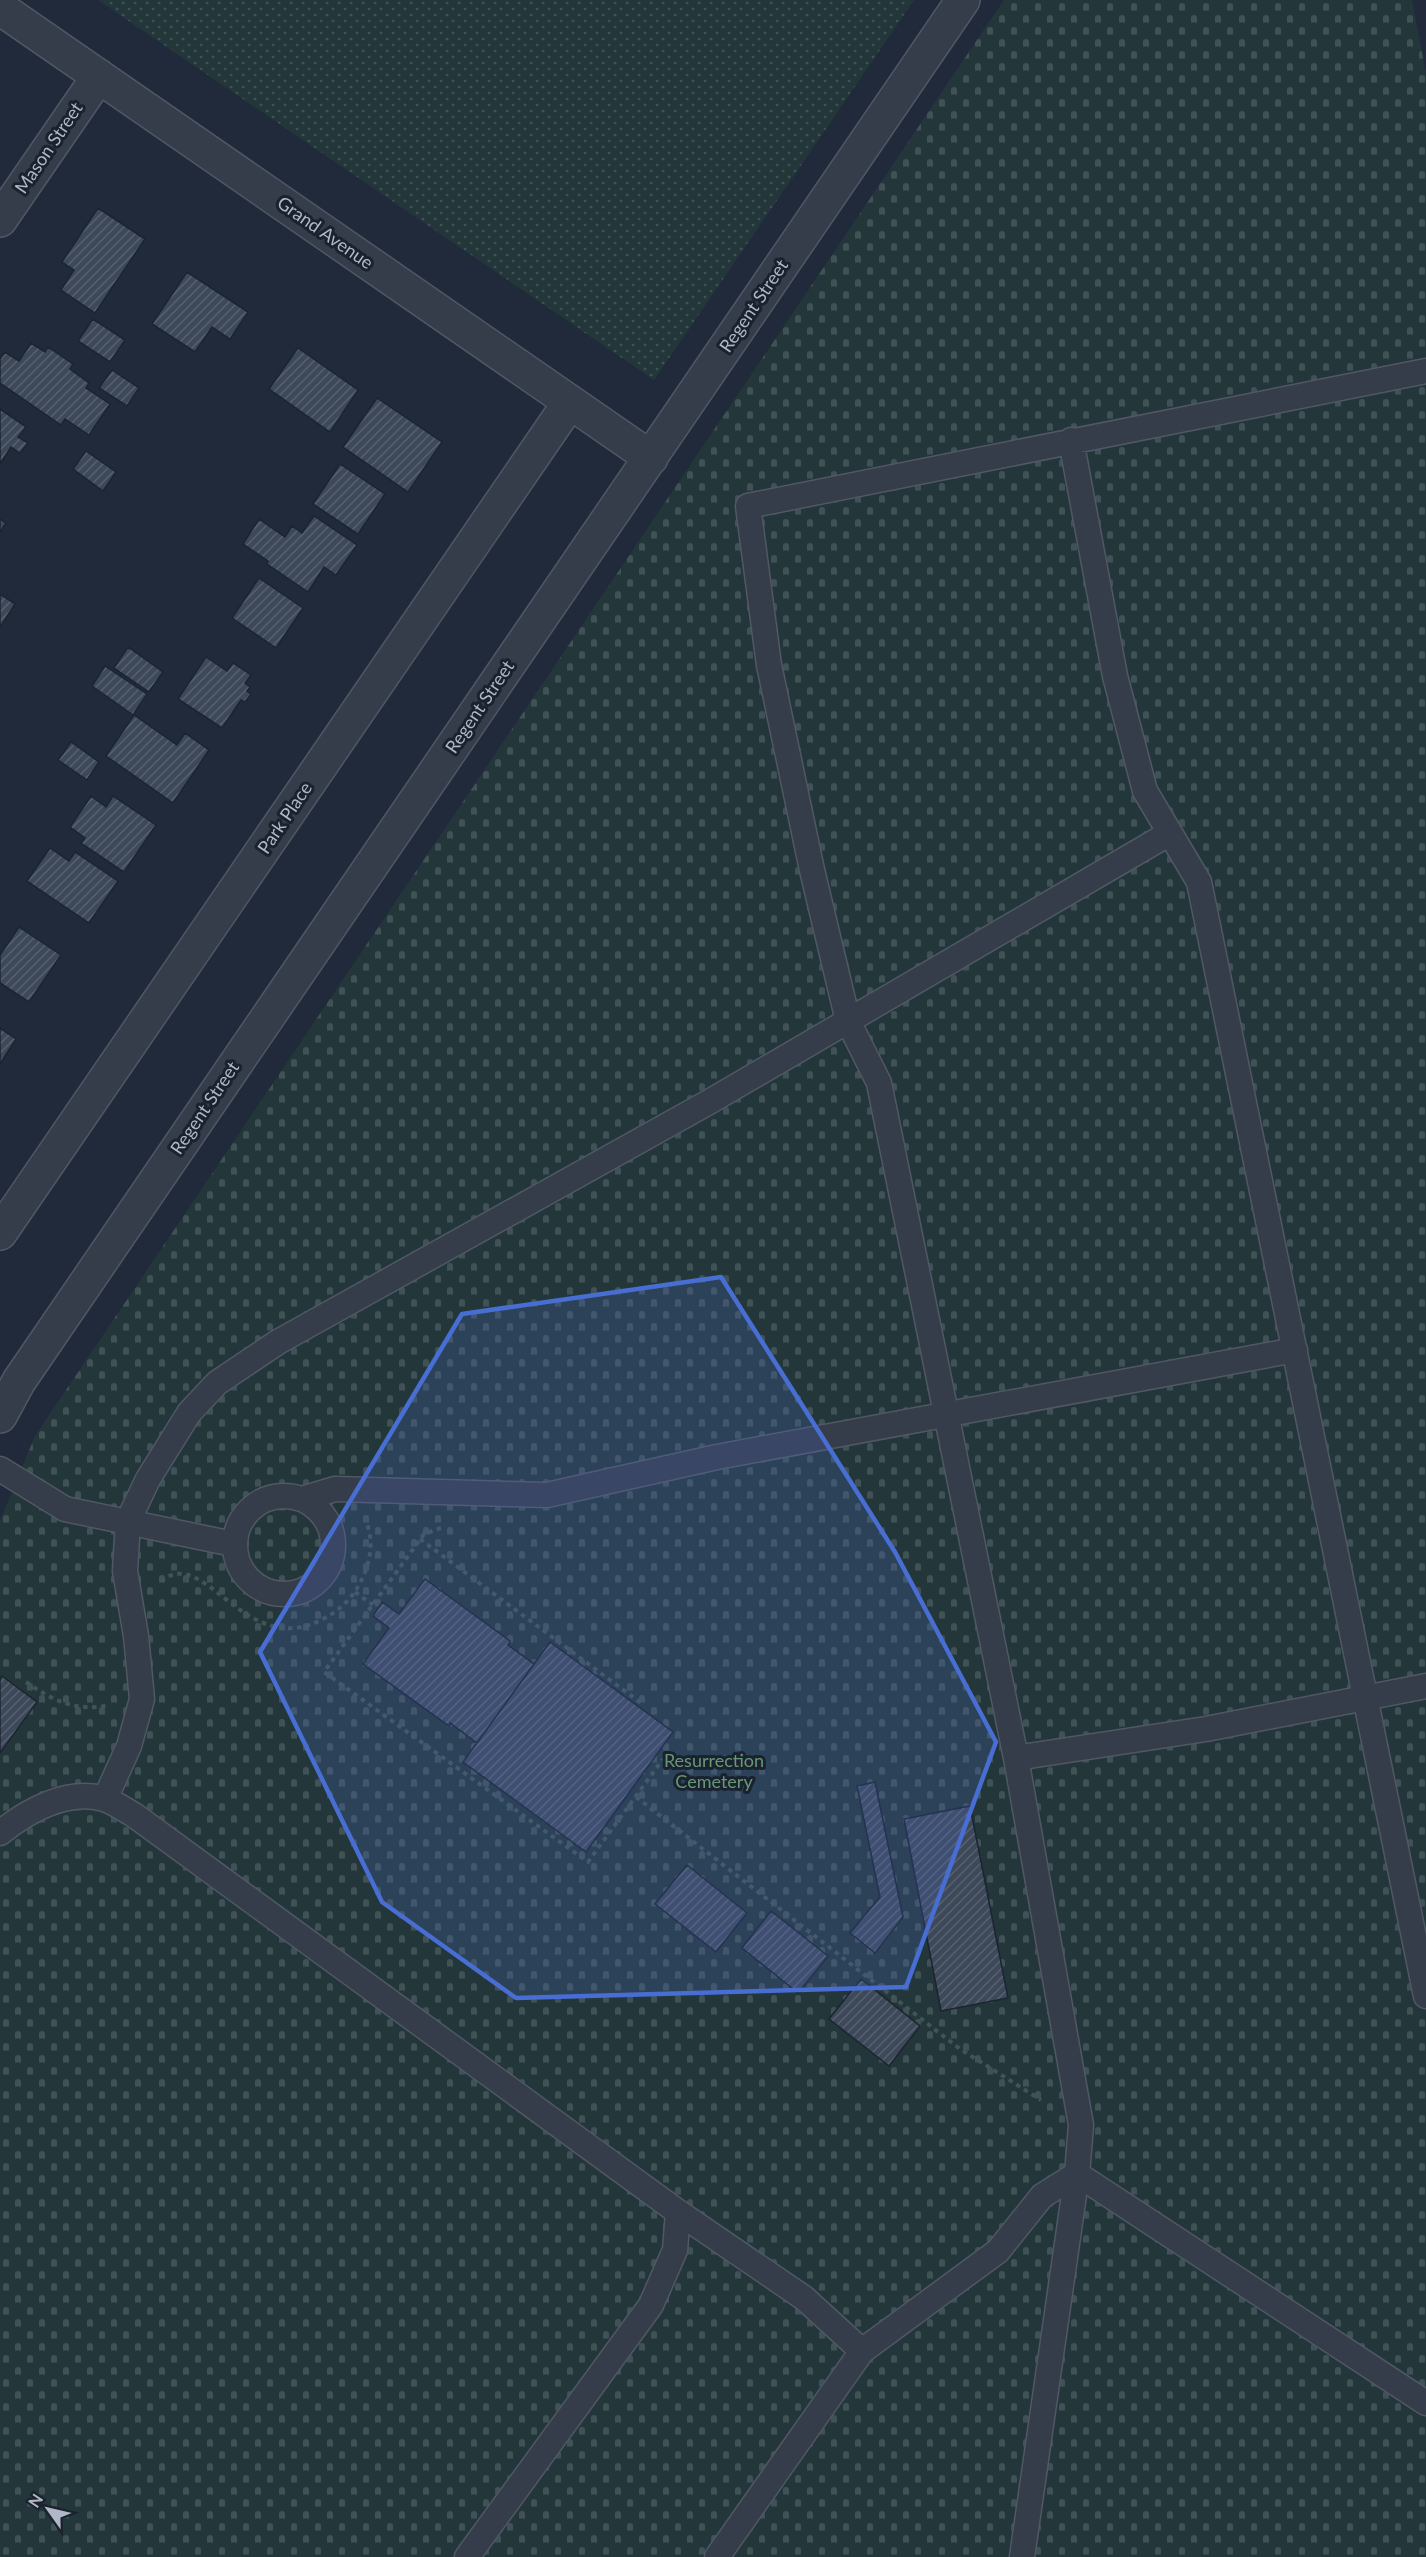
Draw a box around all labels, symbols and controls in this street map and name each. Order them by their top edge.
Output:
street label: Mason Street [10,97,87,197]
street label: Grand Avenue [273,191,378,273]
street label: Regent Street [714,254,793,356]
street label: Regent Street [440,655,519,757]
street label: Park Place [252,777,316,857]
street label: Regent Street [165,1056,244,1158]
park label: Resurrection Cemetery [664,1749,764,1792]
north arrow [18,2479,78,2539]
text: N [24,2490,46,2511]

